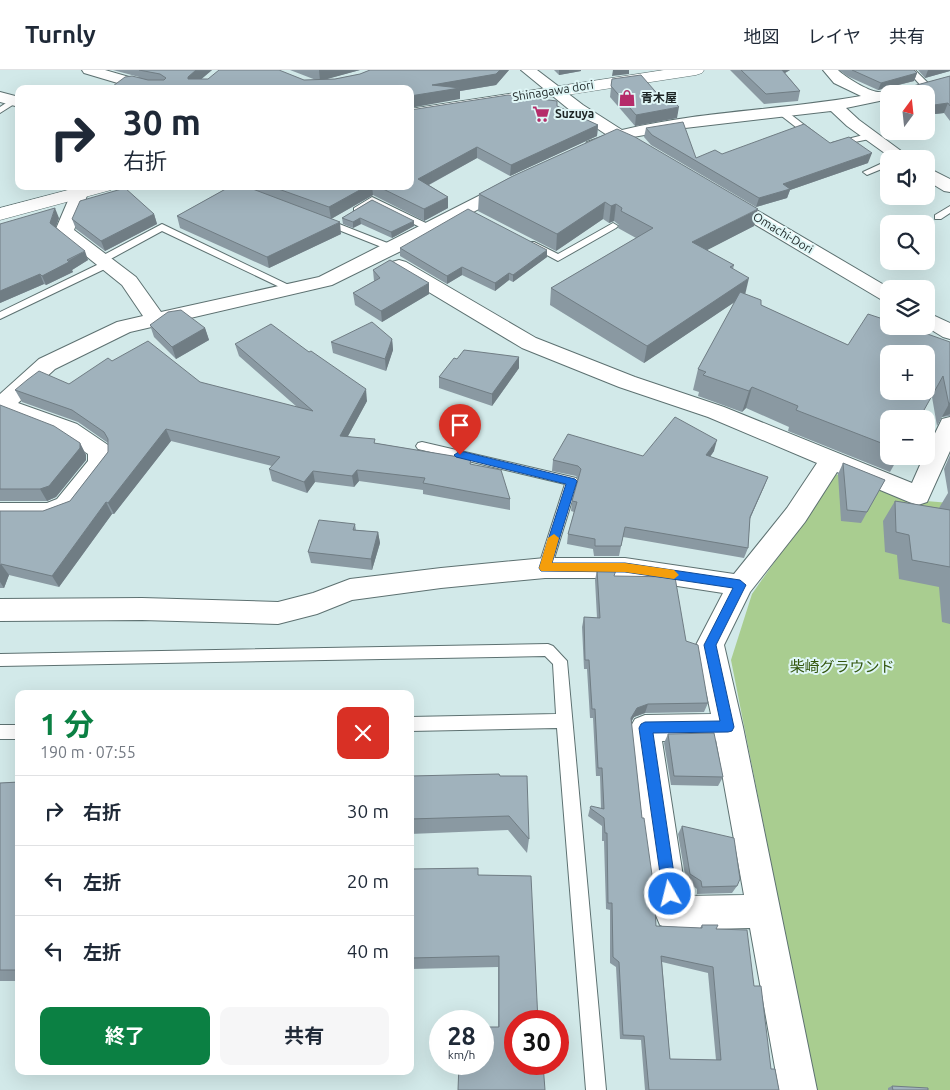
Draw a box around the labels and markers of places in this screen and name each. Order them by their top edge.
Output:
shop icon: 青木屋 [617,88,637,108]
place label: 青木屋 [641,91,677,104]
supermarket icon: Suzuya [531,104,551,124]
place label: Suzuya [555,107,594,120]
pin [439,404,481,455]

